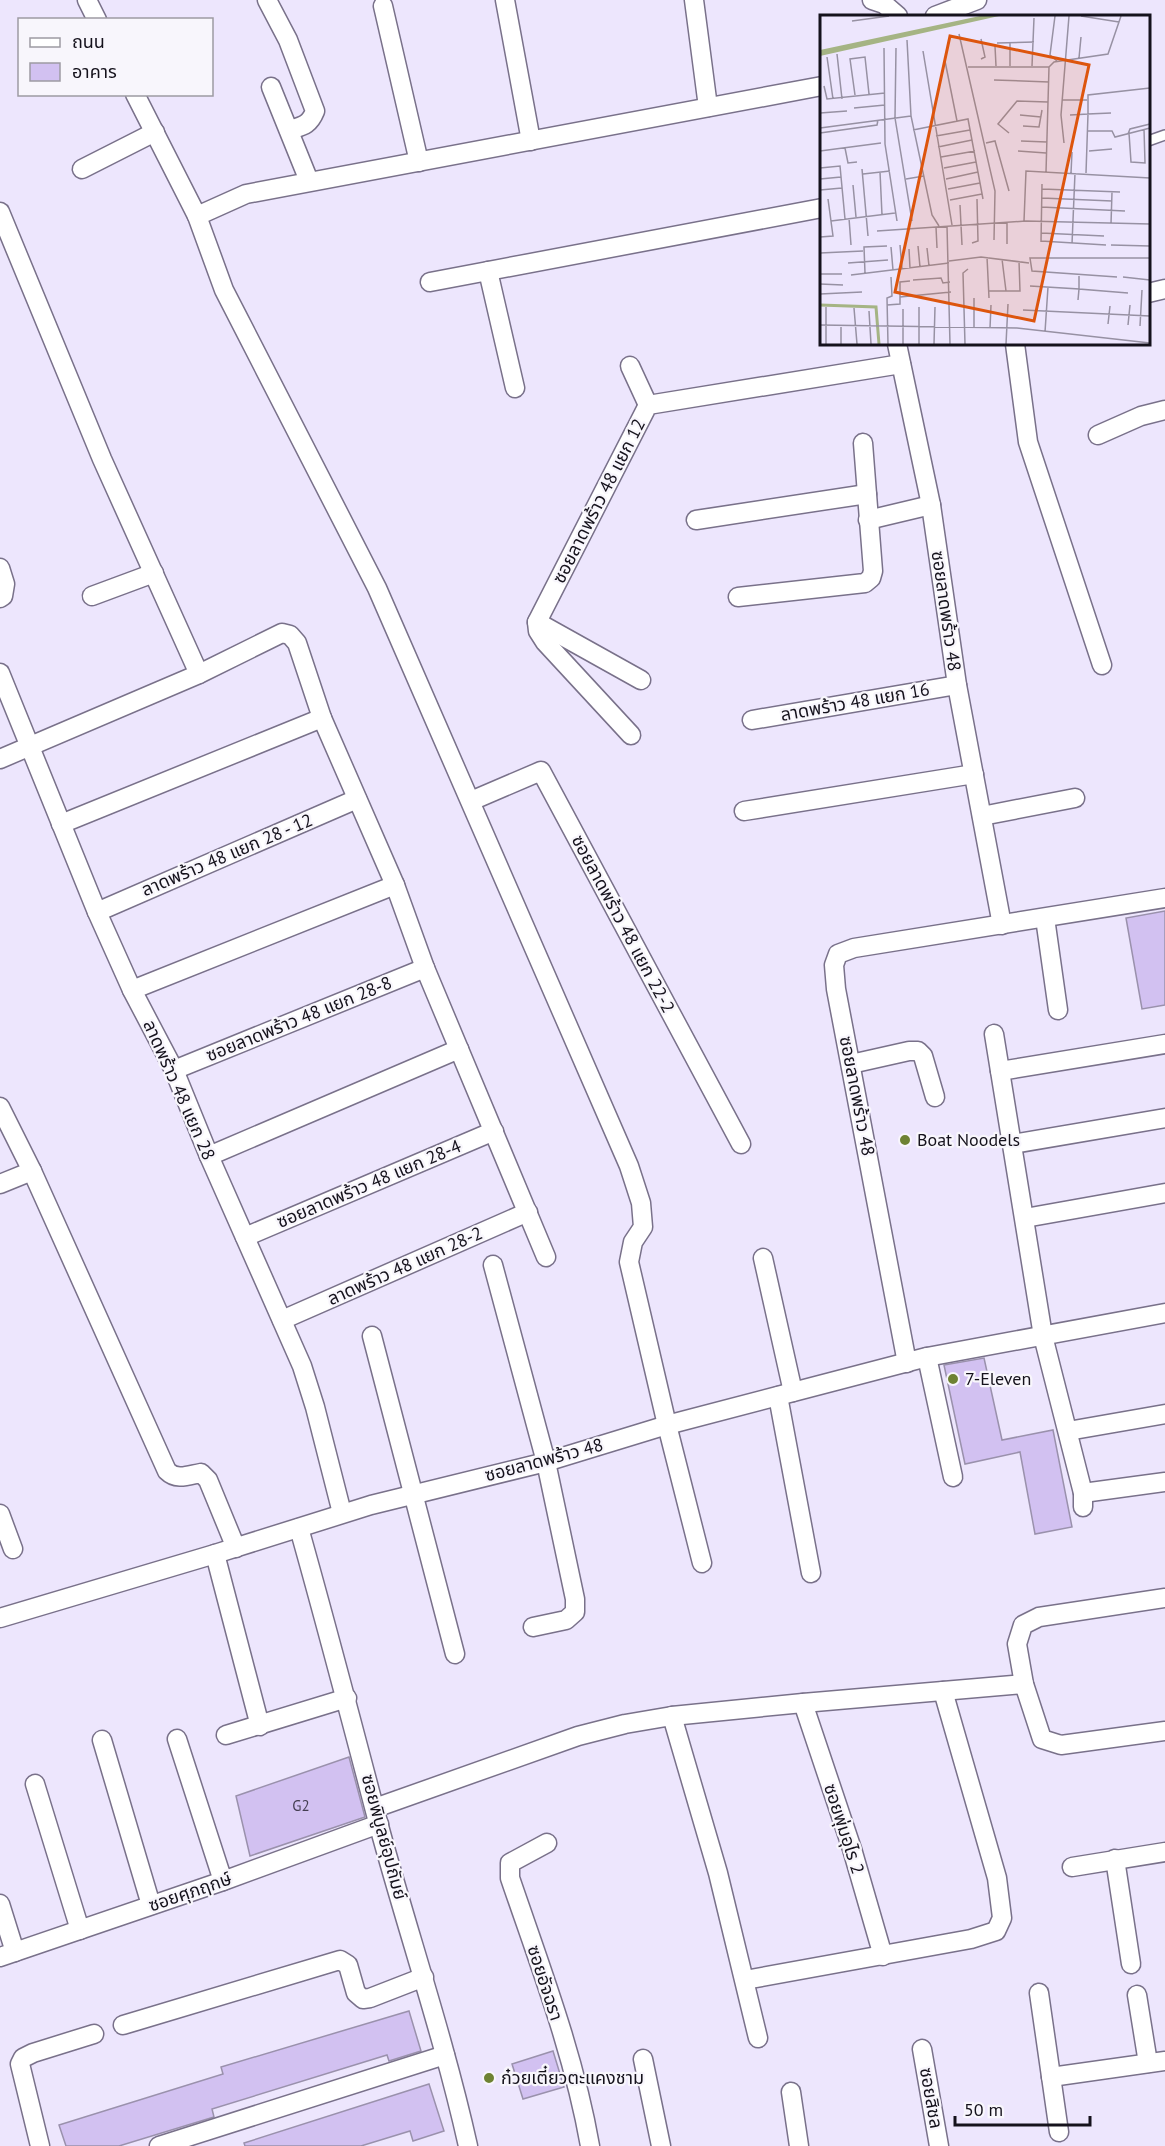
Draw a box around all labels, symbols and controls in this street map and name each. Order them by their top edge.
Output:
inset map [820,15,1150,345]
legend [18,18,213,96]
text: ถนน [72,30,105,53]
text: อาคาร [72,60,117,83]
street label: ซอยลาดพร้าว 48 แยก 12 [547,414,650,587]
street label: ซอยลาดพร้าว 48 [927,549,966,673]
street label: ลาดพร้าว 48 แยก 16 [779,677,931,726]
street label: ลาดพร้าว 48 แยก 28 - 12 [138,808,316,901]
street label: ซอยลาดพร้าว 48 แยก 22-2 [567,831,680,1017]
street label: ซอยลาดพร้าว 48 แยก 28-8 [203,971,395,1066]
street label: ลาดพร้าว 48 แยก 28 [138,1016,221,1163]
street label: ซอยลาดพร้าว 48 [835,1034,880,1158]
place label: Boat Noodels [917,1128,1020,1151]
marker: Boat Noodels [898,1133,912,1147]
street label: ซอยลาดพร้าว 48 แยก 28-4 [273,1134,465,1233]
street label: ลาดพร้าว 48 แยก 28-2 [324,1221,486,1310]
place label: 7-Eleven [965,1367,1031,1390]
marker: 7-Eleven [946,1372,960,1386]
street label: ซอยลาดพร้าว 48 [482,1433,606,1486]
street label: ซอยพิบูลย์อุปถัมย์ [356,1772,412,1903]
street label: ซอยพุ่มอุไร 2 [819,1781,870,1877]
house number: G2 [292,1796,310,1815]
street label: ซอยศุภฤกษ์ [145,1867,234,1916]
street label: ซอยอัจฉรา [523,1942,568,2023]
place label: ก๋วยเตี๋ยวตะแคงชาม [501,2065,644,2089]
street label: ซอยสิชล [915,2066,948,2130]
marker: ก๋วยเตี๋ยวตะแคงชาม [482,2071,496,2085]
scale bar [955,2089,1090,2127]
text: 50 m [964,2098,1003,2121]

